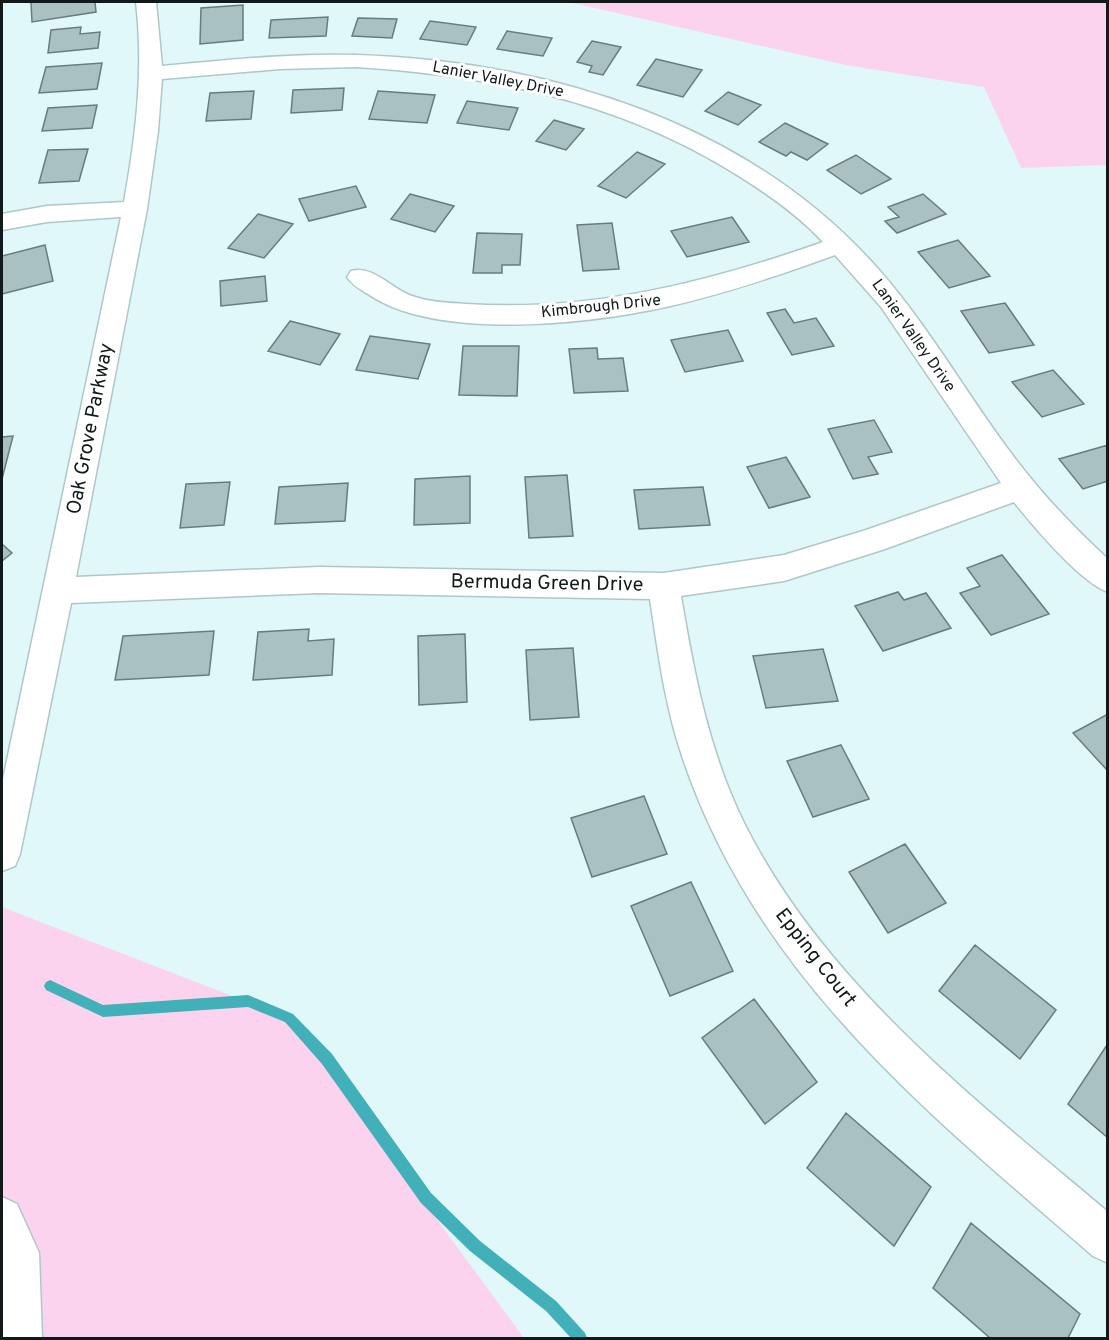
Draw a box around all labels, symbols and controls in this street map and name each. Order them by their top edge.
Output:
street label: Lanier Valley Drive [431,57,565,103]
street label: Lanier Valley Drive [867,276,959,396]
street label: Kimbrough Drive [540,291,662,323]
street label: Oak Grove Parkway [62,341,120,517]
street label: Bermuda Green Drive [450,569,644,599]
street label: Epping Court [768,903,862,1013]

